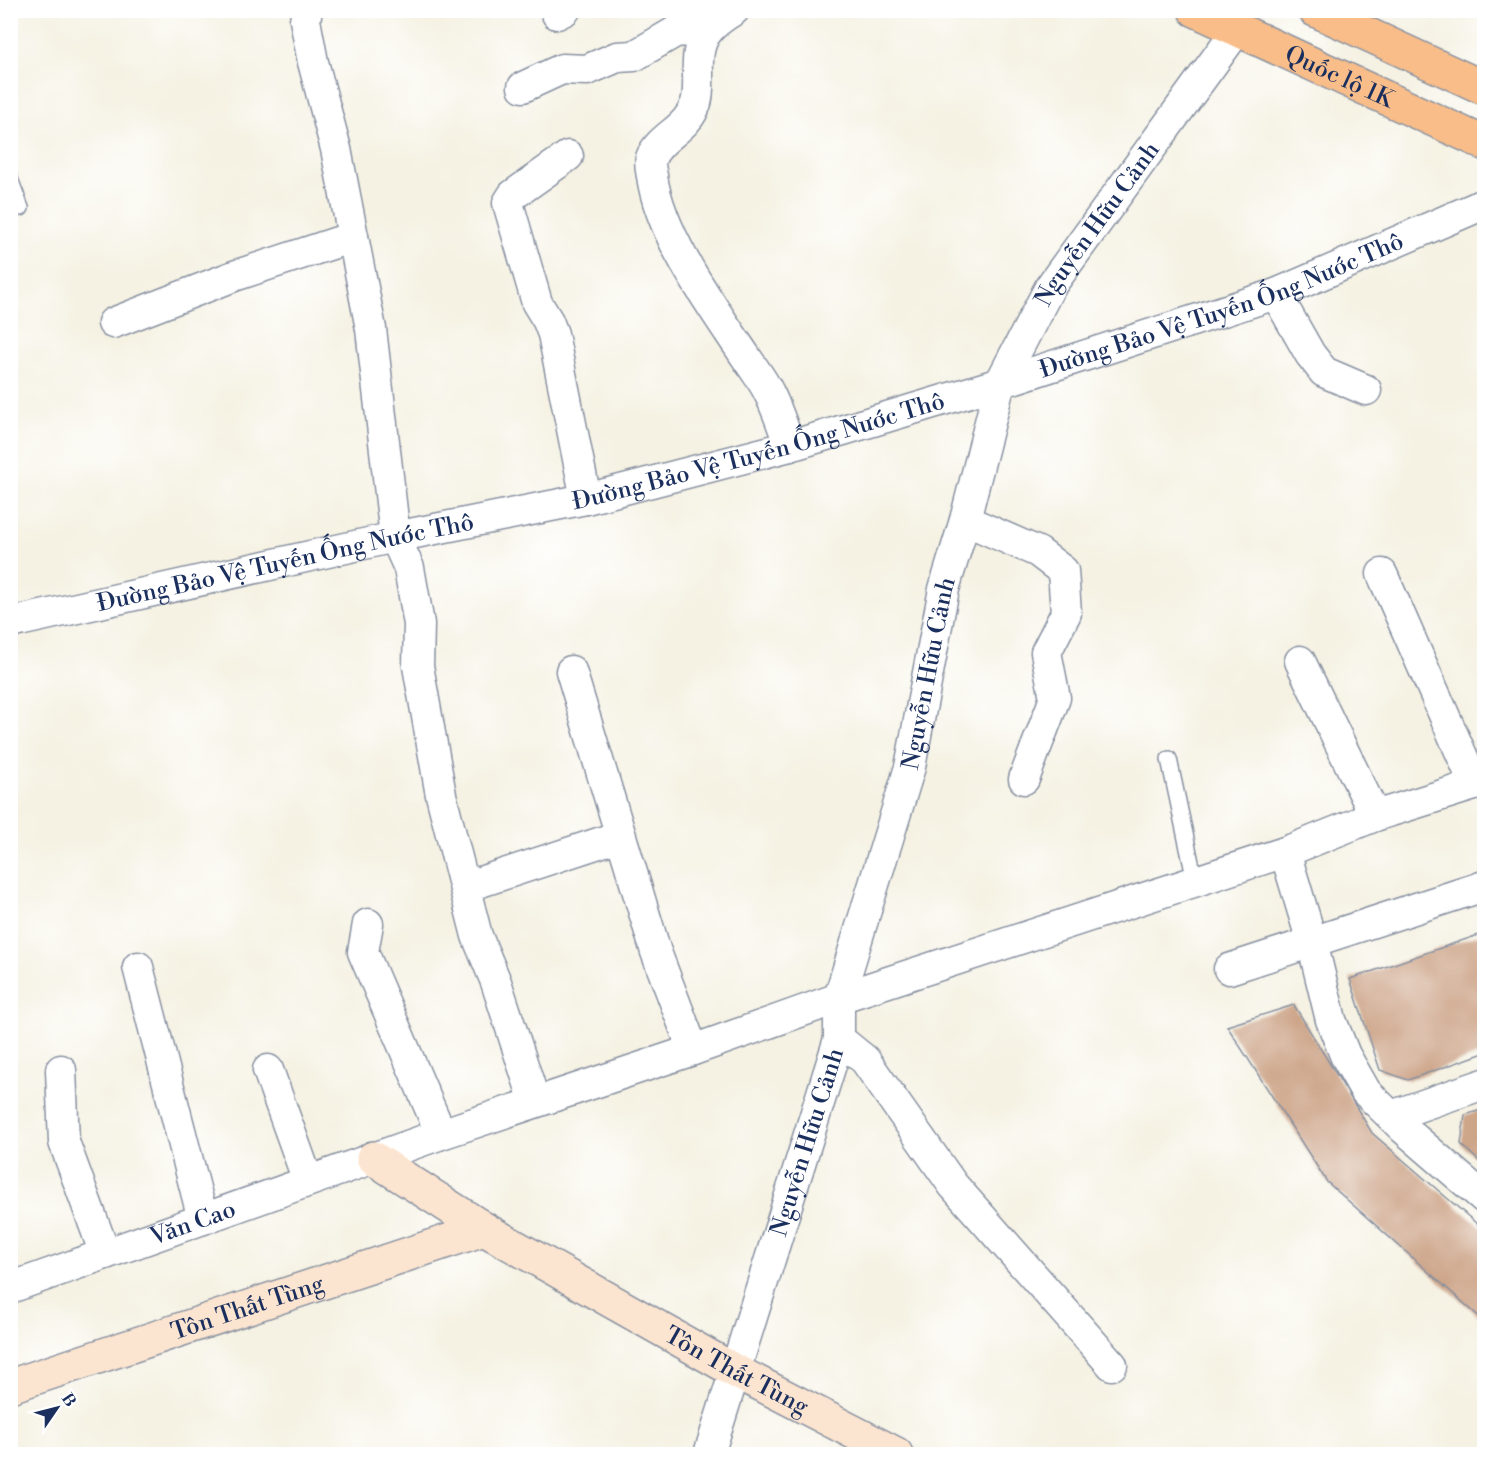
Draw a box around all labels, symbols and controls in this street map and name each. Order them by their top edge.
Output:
street label: Quốc lộ 1K [1280,39,1400,116]
street label: Nguyễn Hữu Cảnh [1029,136,1167,311]
street label: Đường Bảo Vệ Tuyến Ống Nước Thô [1036,227,1408,385]
street label: Đường Bảo Vệ Tuyến Ống Nước Thô [570,386,948,517]
street label: Đường Bảo Vệ Tuyến Ống Nước Thô [94,508,477,619]
street label: Nguyễn Hữu Cảnh [896,573,963,772]
street label: Nguyễn Hữu Cảnh [764,1044,851,1240]
street label: Văn Cao [145,1195,240,1253]
street label: Tôn Thất Tùng [167,1269,328,1348]
street label: Tôn Thất Tùng [659,1320,814,1423]
north arrow [27,1378,87,1438]
text: B [57,1389,80,1411]

